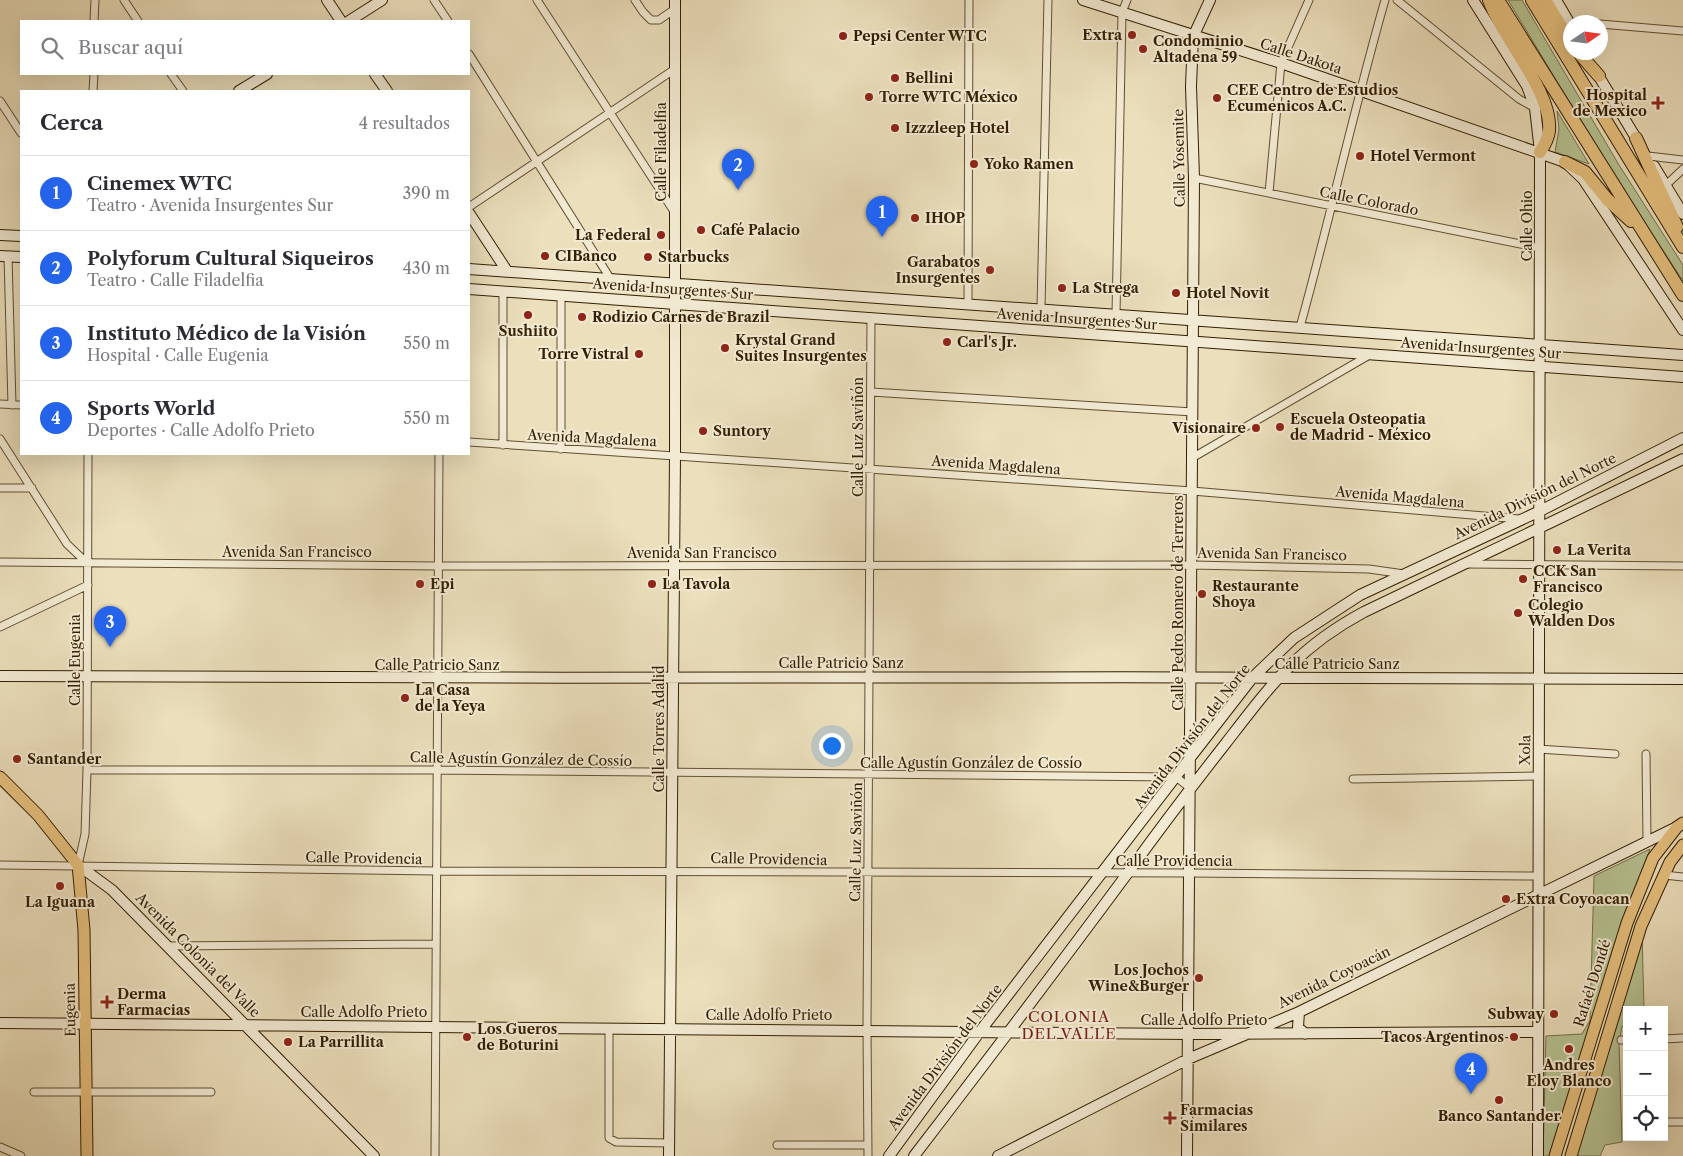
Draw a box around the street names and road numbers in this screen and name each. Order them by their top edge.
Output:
street label: Calle Dakota [1258,34,1345,78]
street label: Calle Filadelfia [652,102,670,202]
street label: Calle Yosemite [1169,108,1189,207]
street label: Calle Colorado [1318,183,1420,219]
street label: Calle Ohio [1518,190,1536,262]
street label: Avenida Insurgentes Sur [591,274,754,304]
street label: Avenida Insurgentes Sur [995,304,1158,334]
street label: Avenida Insurgentes Sur [1399,333,1562,363]
street label: Calle Luz Saviñón [849,377,867,497]
street label: Avenida Magdalena [526,426,658,450]
street label: Avenida División del Norte [1450,449,1619,544]
street label: Avenida Magdalena [930,451,1062,479]
street label: Avenida Magdalena [1334,482,1466,512]
street label: Calle Pedro Romero de Terreros [1169,495,1187,711]
street label: Avenida San Francisco [221,543,372,561]
street label: Avenida San Francisco [626,544,777,562]
street label: Avenida San Francisco [1196,544,1347,564]
street label: Calle Eugenia [66,613,84,706]
street label: Calle Patricio Sanz [778,654,904,672]
street label: Calle Patricio Sanz [1274,655,1400,673]
street label: Calle Patricio Sanz [374,656,500,674]
street label: Avenida División del Norte [1129,660,1254,813]
street label: Calle Torres Adalid [650,665,668,793]
street label: Xola [1516,734,1534,766]
street label: Calle Agustín González de Cossío [410,748,632,770]
street label: Calle Agustín González de Cossío [860,754,1082,772]
street label: Calle Luz Saviñón [846,782,866,902]
street label: Calle Providencia [305,848,423,868]
street label: Calle Providencia [710,849,828,869]
street label: Calle Providencia [1115,852,1233,870]
street label: Avenida Colonia del Valle [131,888,264,1021]
street label: Rafaél Dondé [1569,937,1615,1029]
street label: Avenida Coyoacán [1274,942,1393,1012]
street label: Avenida División del Norte [883,980,1006,1134]
street label: Eugenia [61,982,79,1037]
street label: Calle Adolfo Prieto [301,1003,427,1021]
street label: Calle Adolfo Prieto [706,1006,832,1024]
street label: Calle Adolfo Prieto [1141,1011,1267,1029]

